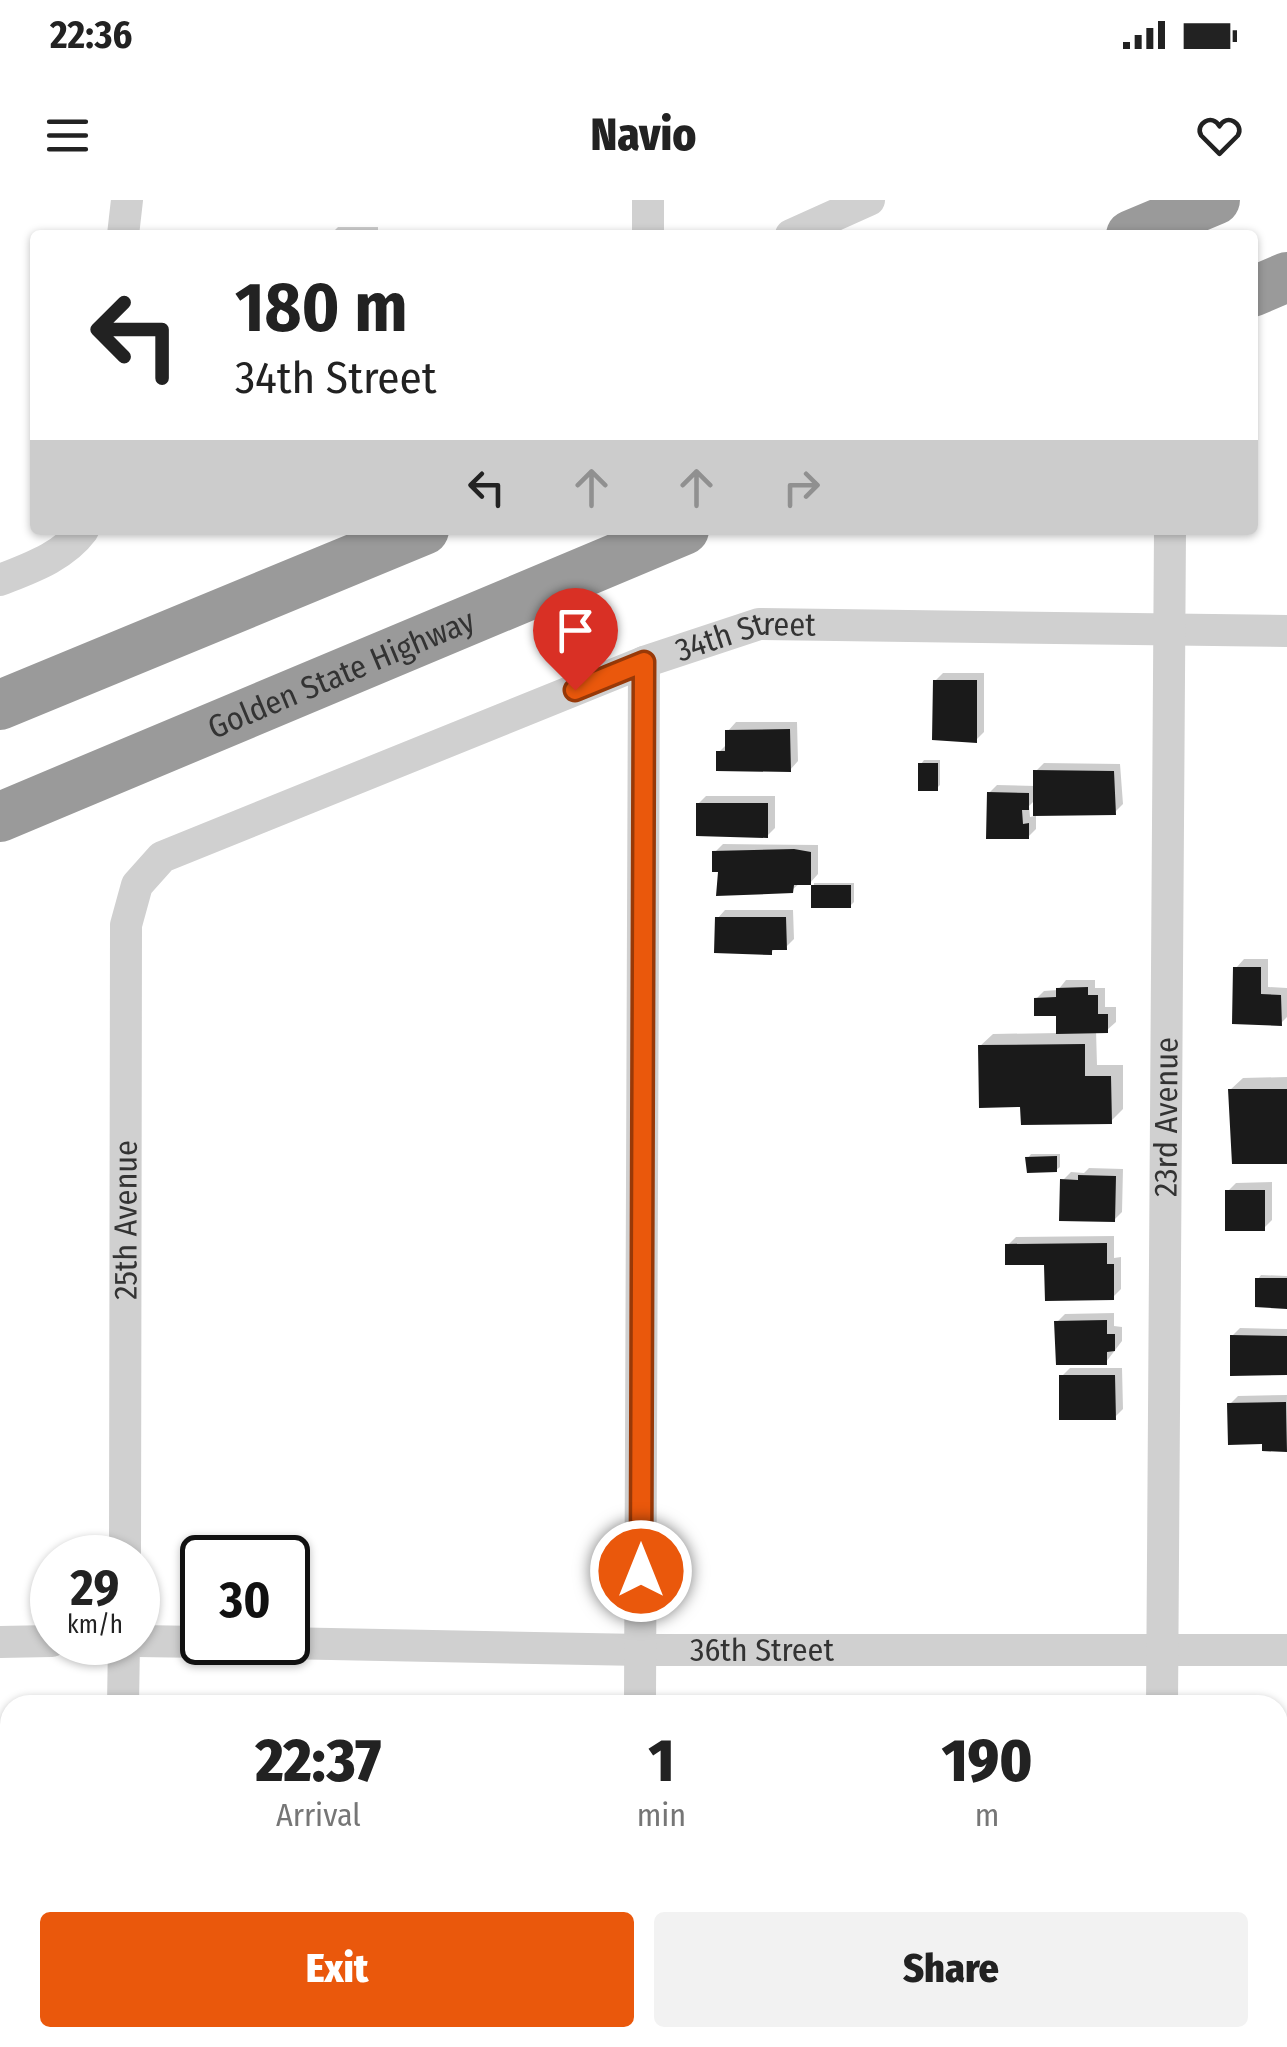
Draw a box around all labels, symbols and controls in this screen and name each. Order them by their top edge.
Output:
text: 22:36 [50,12,132,58]
icon: menu [40,108,95,163]
text: Navio [591,108,696,162]
icon: heart [1192,108,1247,163]
text: 180 m [235,266,408,350]
icon: left [70,270,200,400]
text: 34th Street [235,351,437,405]
icon: left [459,460,514,515]
icon: ahead [564,460,619,515]
icon: ahead [669,460,724,515]
icon: right [774,460,829,515]
pin [533,588,618,691]
street label: Golden State Highway [202,601,481,747]
icon: arrive [548,603,603,658]
street label: 34th Street [671,604,816,669]
street label: 23rd Avenue [1146,1037,1186,1197]
street label: 25th Avenue [106,1140,145,1300]
position arrow [589,1519,693,1623]
speed limit sign: 30 [180,1535,310,1665]
text: 29 [71,1558,119,1618]
text: km/h [67,1610,123,1640]
street label: 36th Street [690,1631,834,1669]
text: 22:37 [255,1725,381,1797]
text: 1 [648,1725,674,1797]
text: 190 [942,1725,1033,1797]
text: Arrival [276,1796,361,1834]
text: min [637,1796,686,1834]
text: m [975,1796,999,1834]
button: Exit [40,1912,634,2027]
button: Share [654,1912,1248,2027]

